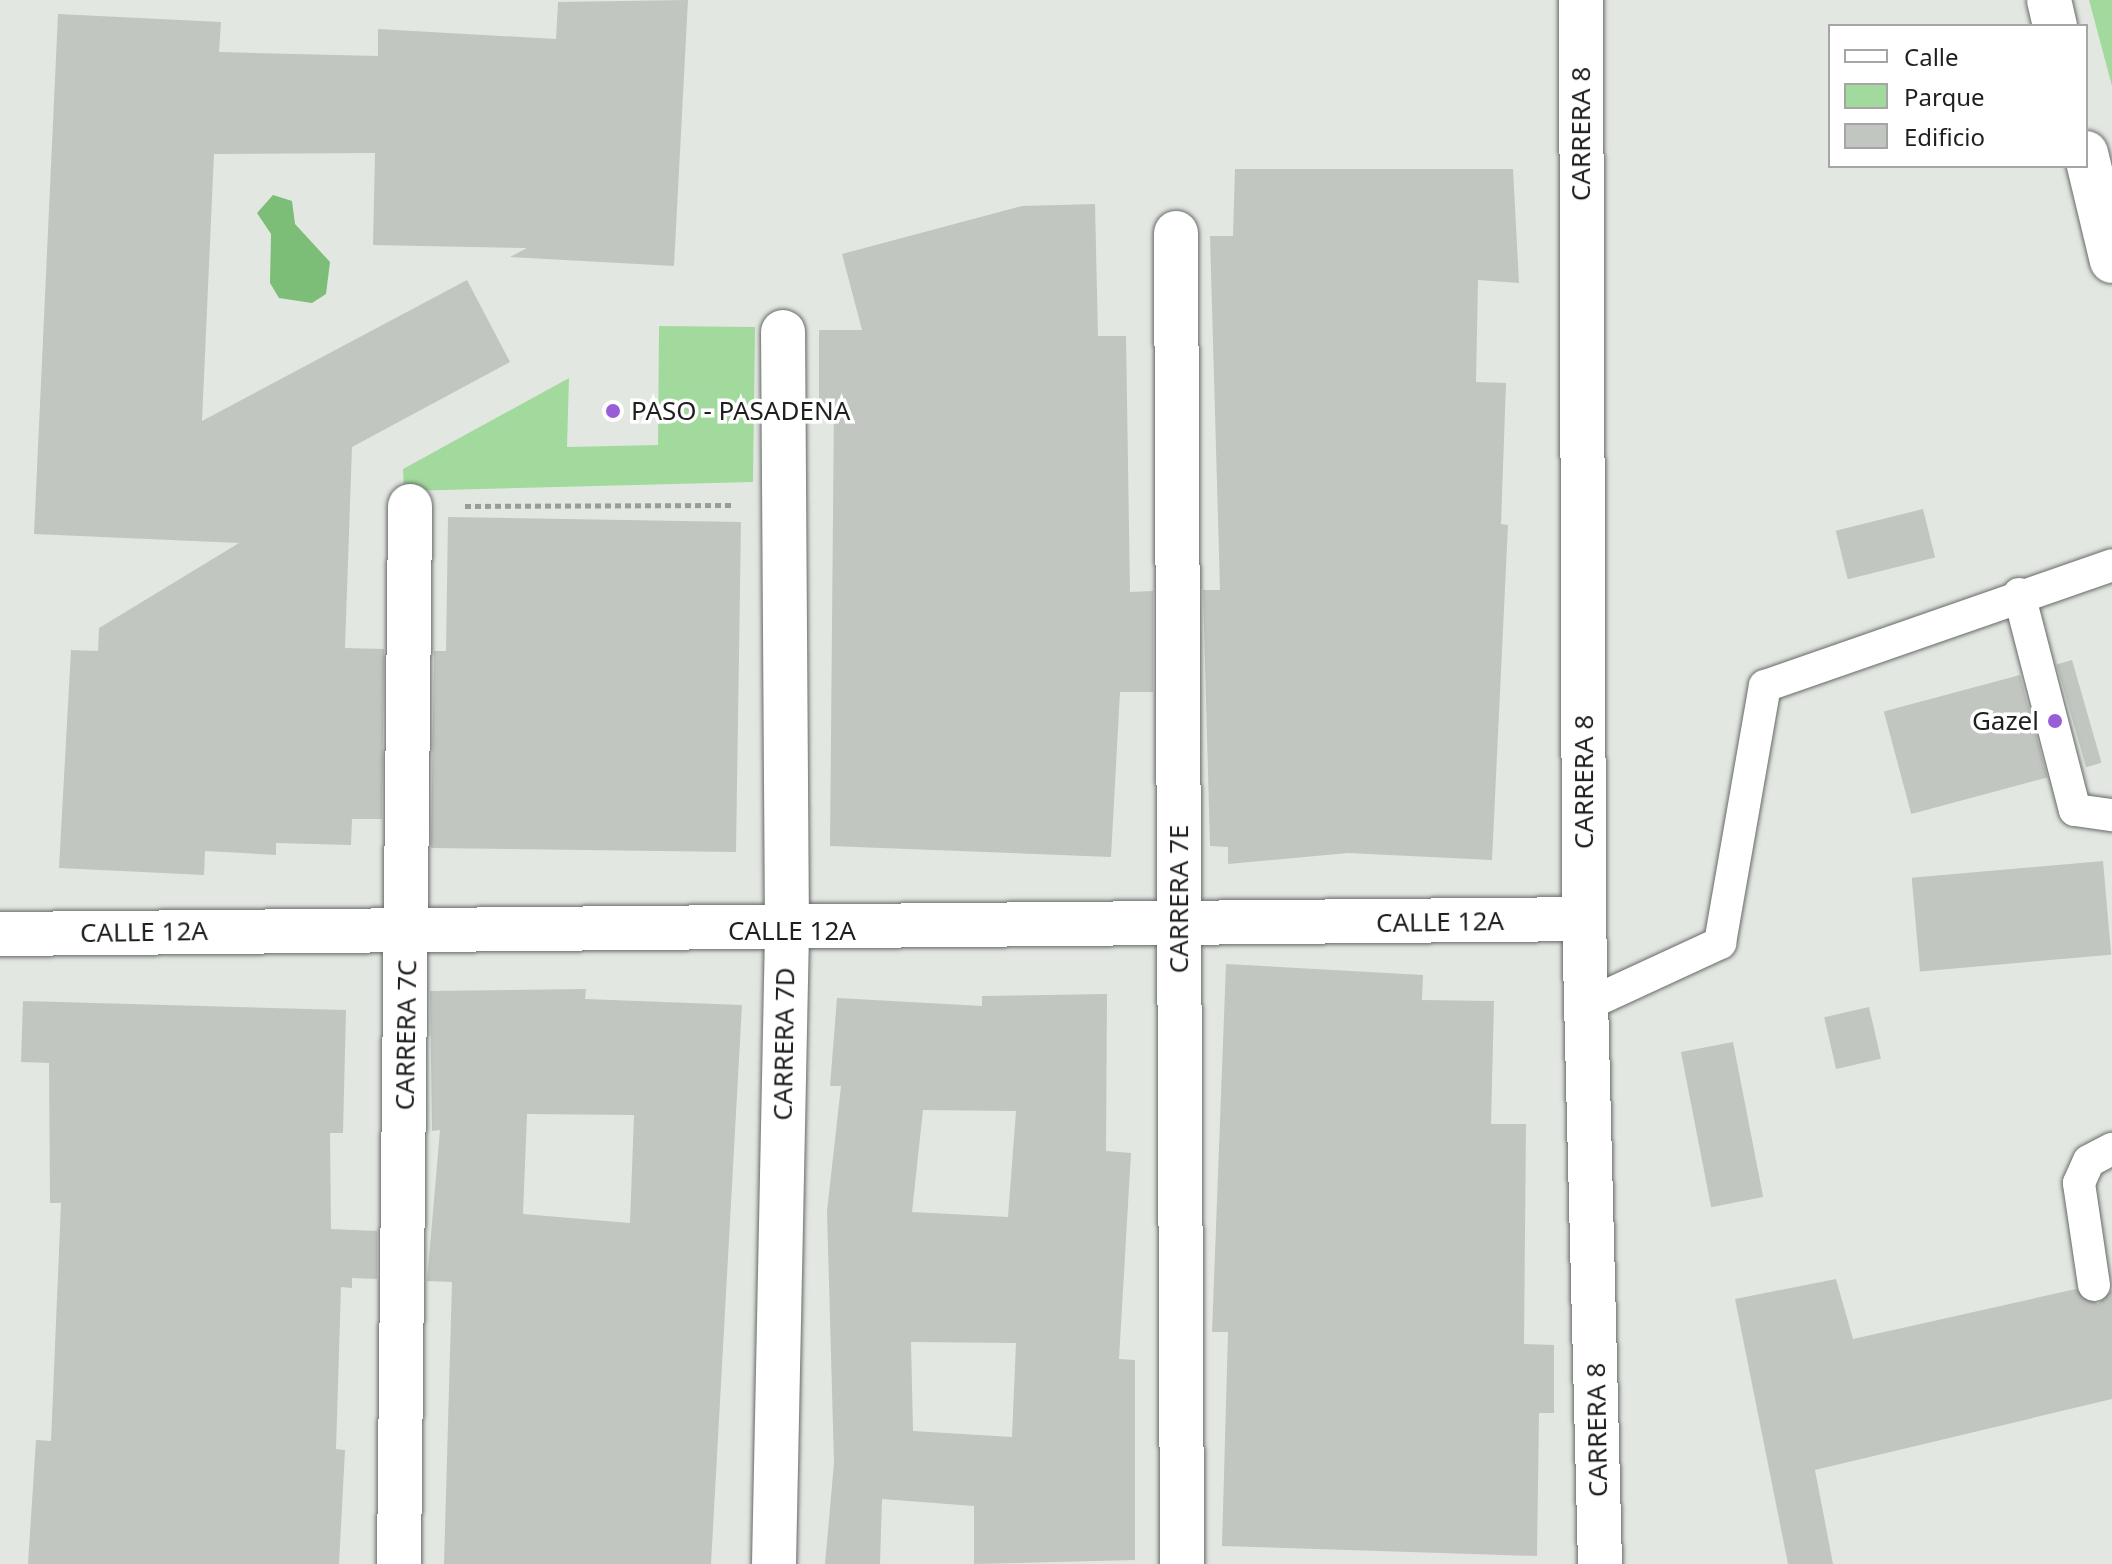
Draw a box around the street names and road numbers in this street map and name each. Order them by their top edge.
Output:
street label: CARRERA 8 [1565,67,1597,201]
street label: CARRERA 8 [1568,715,1600,849]
street label: CARRERA 7E [1163,825,1195,973]
street label: CALLE 12A [1376,905,1504,939]
street label: CALLE 12A [80,915,208,949]
street label: CALLE 12A [728,915,856,947]
street label: CARRERA 7C [389,959,423,1111]
street label: CARRERA 7D [767,967,801,1121]
street label: CARRERA 8 [1580,1363,1614,1497]

